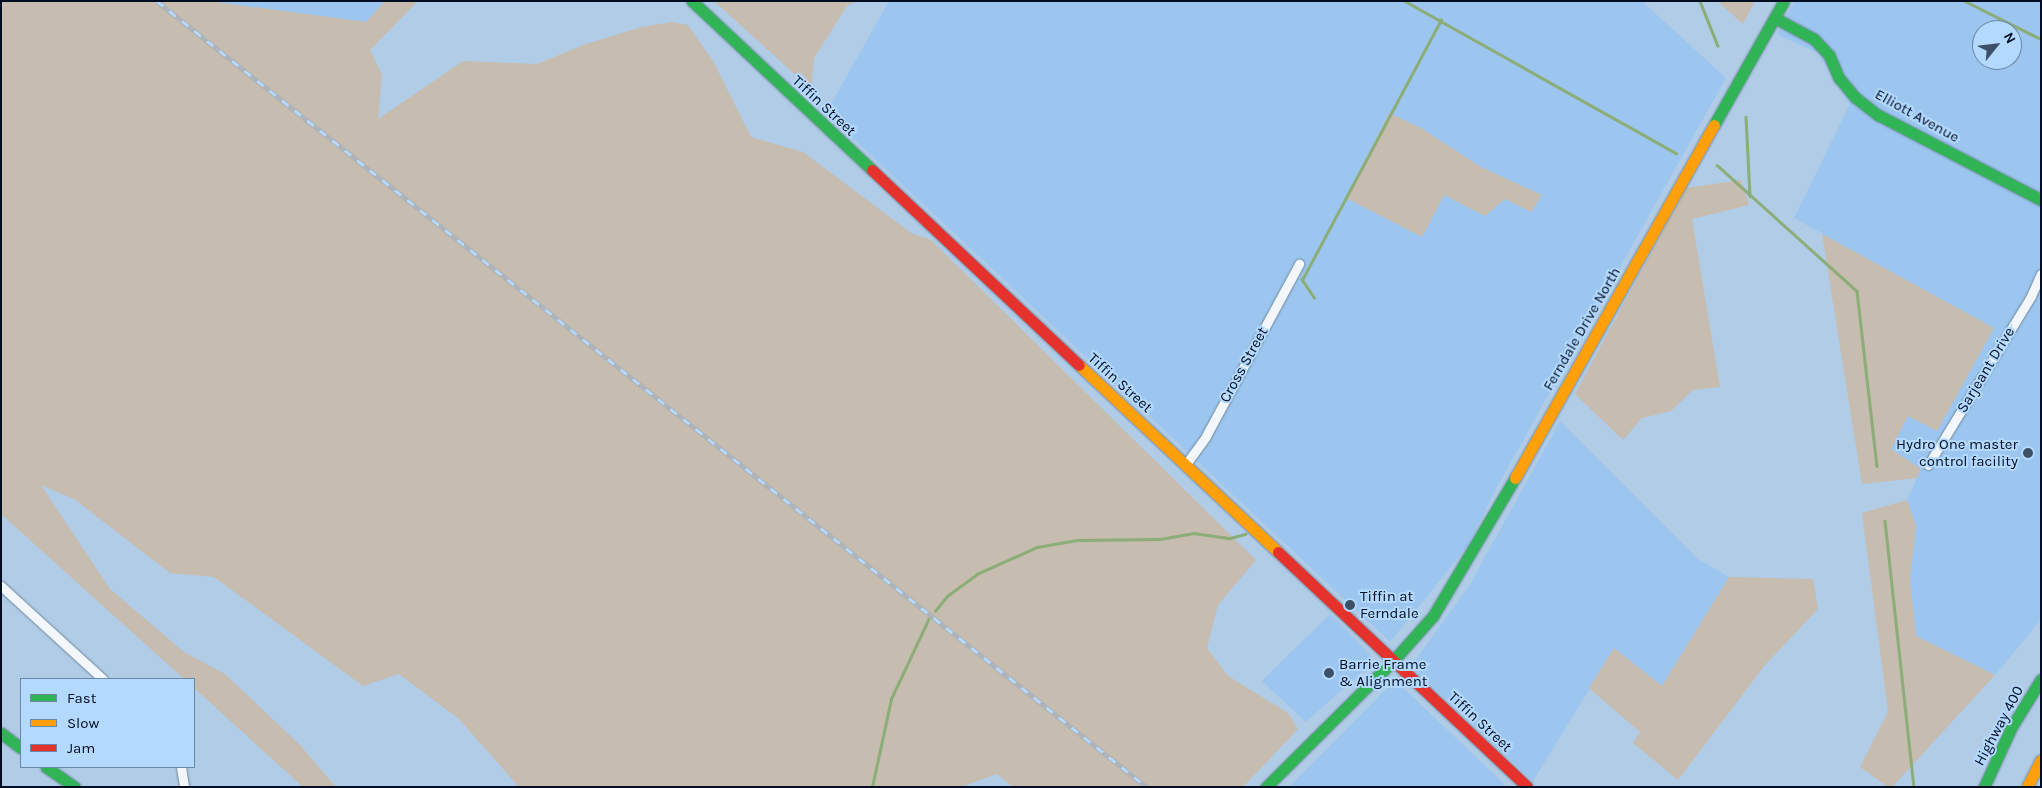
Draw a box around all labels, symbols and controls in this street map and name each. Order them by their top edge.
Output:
north arrow [1972,20,2022,70]
text: N [2000,29,2020,46]
street label: Tiffin Street [788,72,860,140]
street label: Elliott Avenue [1872,85,1962,147]
street label: Ferndale Drive North [1539,264,1625,394]
street label: Cross Street [1216,324,1272,406]
street label: Sarjeant Drive [1953,324,2019,416]
street label: Tiffin Street [1084,349,1156,417]
place label: Hydro One master control facility [1896,435,2018,470]
marker: Hydro One master control facility [2022,447,2034,459]
place label: Tiffin at Ferndale [1360,587,1419,622]
marker: Tiffin at Ferndale [1344,599,1356,611]
place label: Barrie Frame & Alignment [1339,655,1428,690]
marker: Barrie Frame & Alignment [1323,667,1335,679]
legend [20,678,195,768]
street label: Highway 400 [1970,683,2028,769]
street label: Tiffin Street [1444,688,1516,756]
text: Fast [67,689,96,707]
text: Slow [67,714,99,732]
text: Jam [67,739,95,757]

